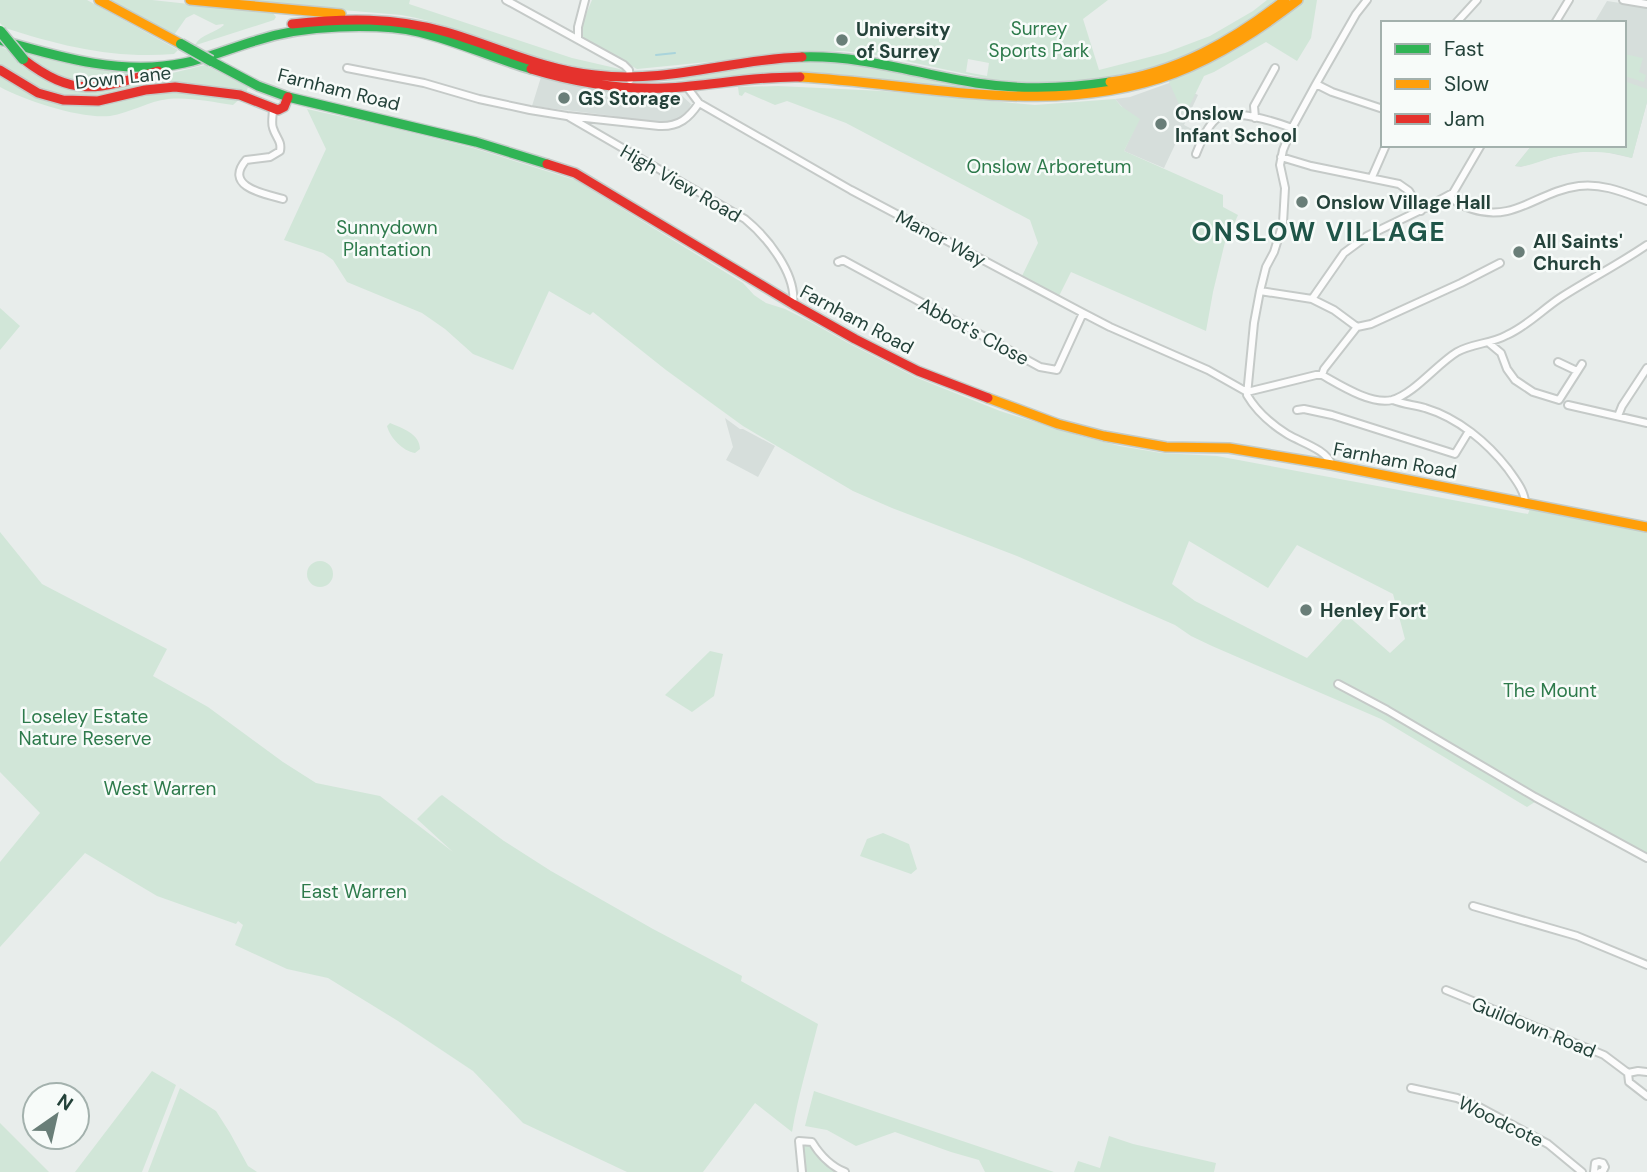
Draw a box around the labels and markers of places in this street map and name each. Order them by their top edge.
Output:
place label: University of Surrey [856,17,951,64]
marker: University of Surrey [834,32,850,48]
place label: GS Storage [578,86,681,111]
marker: GS Storage [556,90,572,106]
place label: Onslow Infant School [1175,101,1297,148]
marker: Onslow Infant School [1153,116,1169,132]
place label: Onslow Village Hall [1316,190,1491,215]
marker: Onslow Village Hall [1294,194,1310,210]
place label: All Saints' Church [1533,229,1623,276]
marker: All Saints' Church [1511,244,1527,260]
place label: Henley Fort [1320,598,1426,623]
marker: Henley Fort [1298,602,1314,618]

